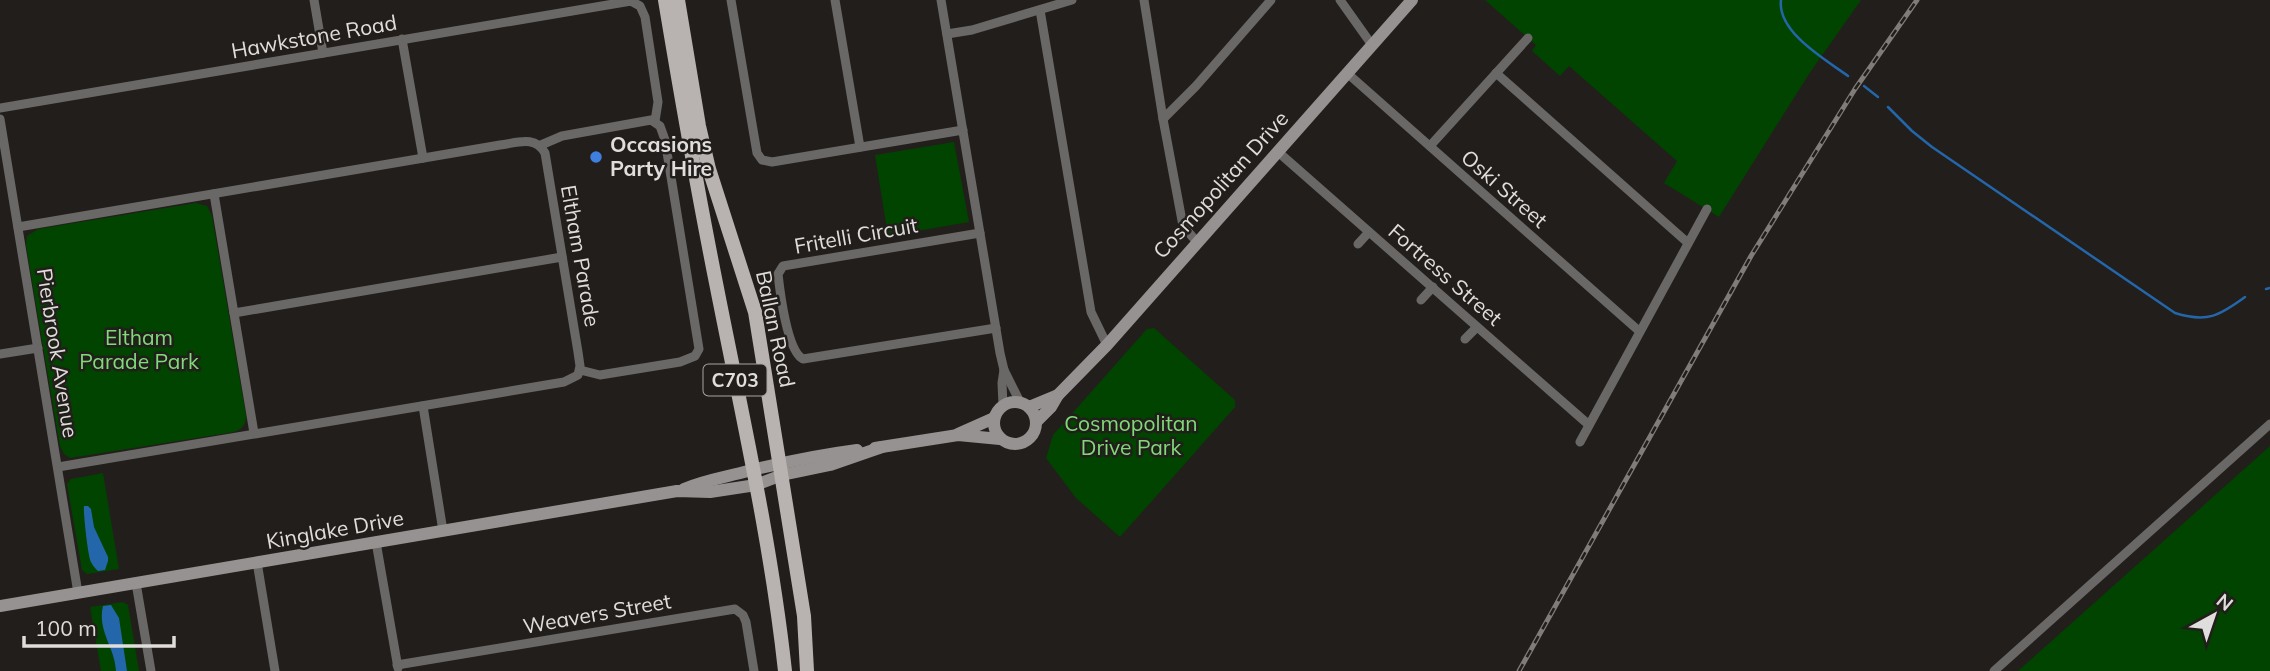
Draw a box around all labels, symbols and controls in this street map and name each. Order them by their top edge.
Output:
street label: Hawkstone Road [229,9,399,63]
street label: Cosmopolitan Drive [1147,105,1293,263]
place label: Occasions Party Hire [610,131,712,181]
street label: Oski Street [1456,144,1553,233]
marker: Occasions Party Hire [588,149,604,165]
street label: Eltham Parade [556,183,606,329]
street label: Fritelli Circuit [792,211,920,259]
street label: Fortress Street [1383,218,1508,331]
street label: Pierbrook Avenue [32,266,84,439]
street label: Ballan Road [751,268,801,390]
park label: Eltham Parade Park [79,324,199,374]
road number: C703 [704,364,766,396]
park label: Cosmopolitan Drive Park [1064,410,1198,460]
street label: Kinglake Drive [264,504,406,554]
north arrow [2179,580,2249,650]
street label: Weavers Street [521,587,673,639]
text: N [2212,588,2238,616]
scale bar [24,604,175,648]
text: 100 m [35,615,97,641]

